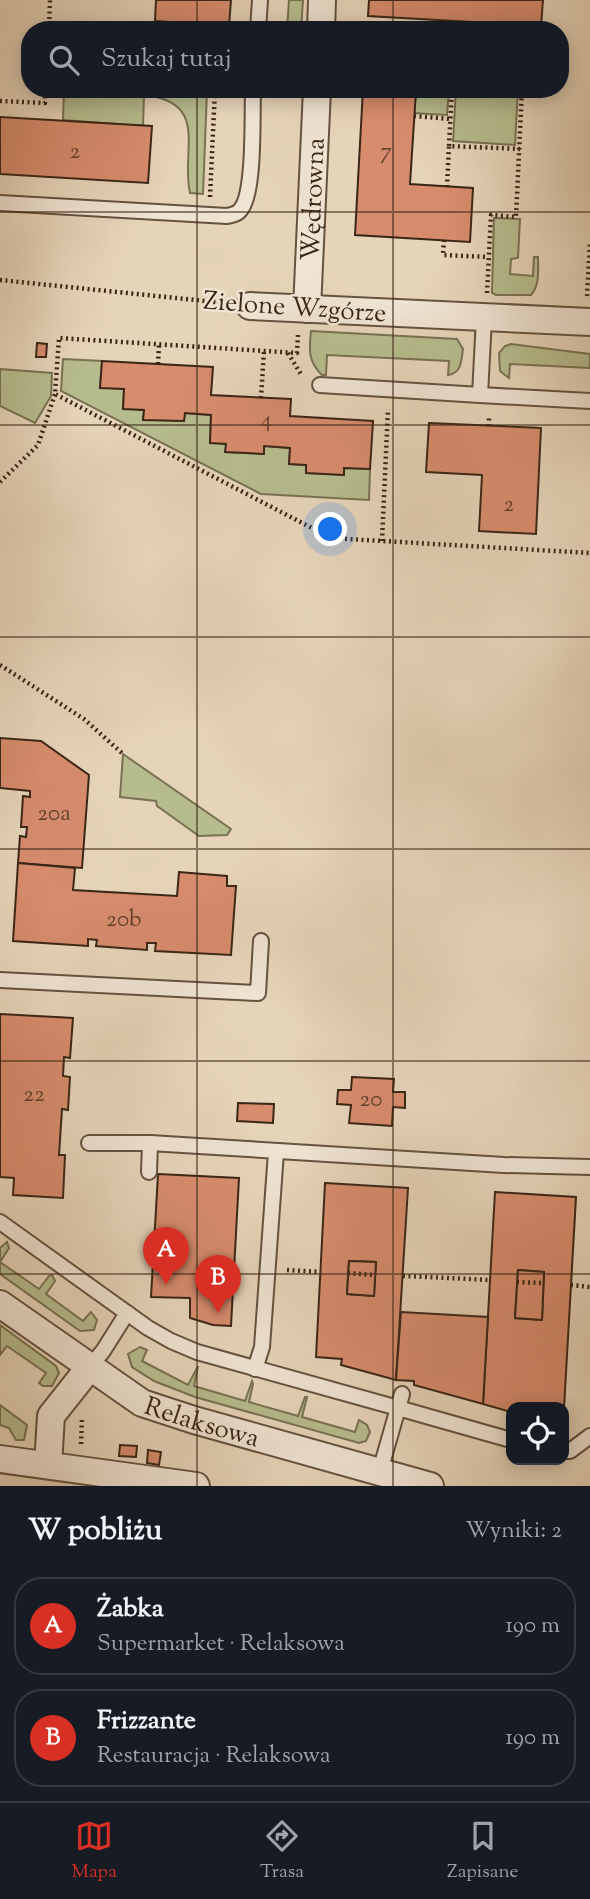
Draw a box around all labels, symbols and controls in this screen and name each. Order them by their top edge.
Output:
search box [21,21,569,98]
icon: search [45,41,83,79]
text: Szukaj tutaj [101,41,232,78]
house number: 2 [70,136,81,169]
house number: 7 [380,136,392,169]
street label: Wędrowna [293,137,336,261]
street label: Zielone Wzgórze [202,284,388,333]
house number: 4 [260,404,272,437]
house number: 2 [504,489,515,522]
your location [313,512,347,546]
house number: 20a [37,798,71,831]
house number: 20b [106,904,142,937]
house number: 22 [23,1079,45,1112]
house number: 20 [360,1084,382,1117]
pin: A [143,1227,189,1285]
pin: B [195,1255,241,1313]
street label: Relaksowa [139,1389,263,1458]
map controls [506,1402,569,1465]
button: locate [506,1402,569,1465]
text: W pobliżu [28,1510,162,1553]
text: Wyniki: 2 [466,1515,562,1548]
text: Żabka [97,1591,164,1628]
text: A [44,1610,62,1643]
text: 190 m [505,1610,560,1643]
text: Supermarket · Relaksowa [97,1628,345,1661]
text: Frizzante [97,1703,196,1740]
text: B [46,1722,60,1755]
text: 190 m [505,1722,560,1755]
text: Restauracja · Relaksowa [97,1740,331,1773]
tab: Mapa [72,1817,117,1886]
tab: Trasa [260,1817,304,1886]
tab: Zapisane [447,1817,518,1886]

